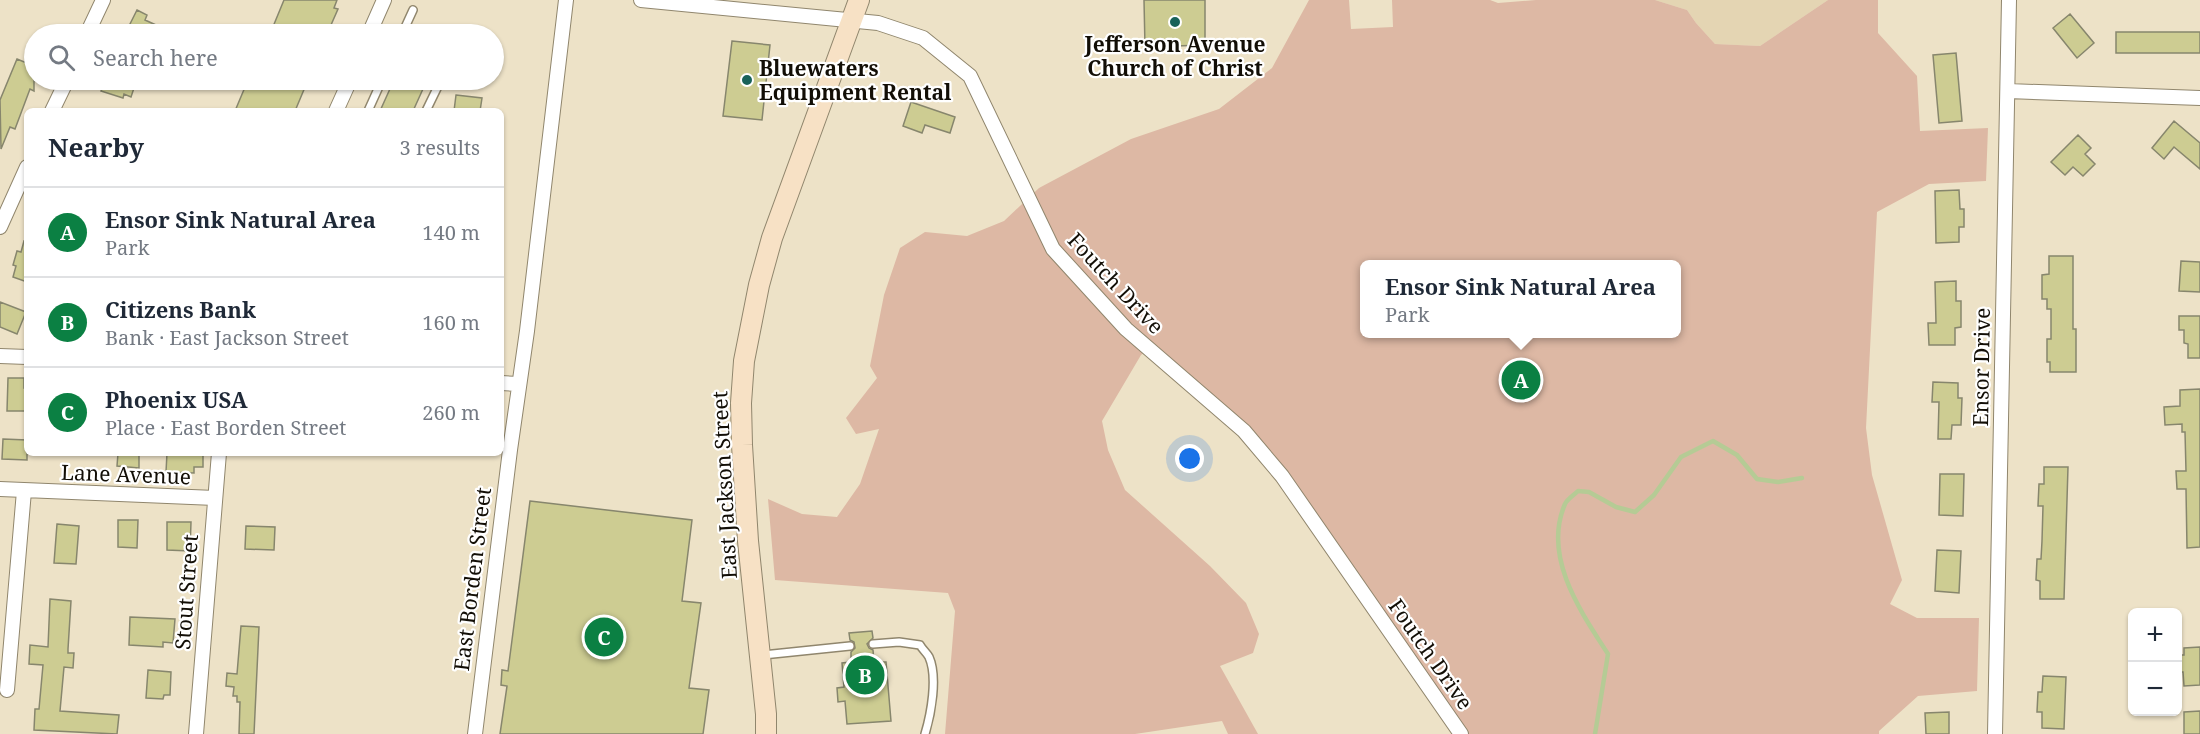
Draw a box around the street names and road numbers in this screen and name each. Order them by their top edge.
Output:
street label: Foutch Drive [1062,226,1170,340]
street label: Ensor Drive [1966,307,1996,427]
street label: East Jackson Street [705,390,743,580]
street label: Lane Avenue [60,458,192,490]
street label: East Borden Street [447,486,497,672]
street label: Stout Street [168,533,204,651]
street label: Foutch Drive [1383,593,1479,715]

